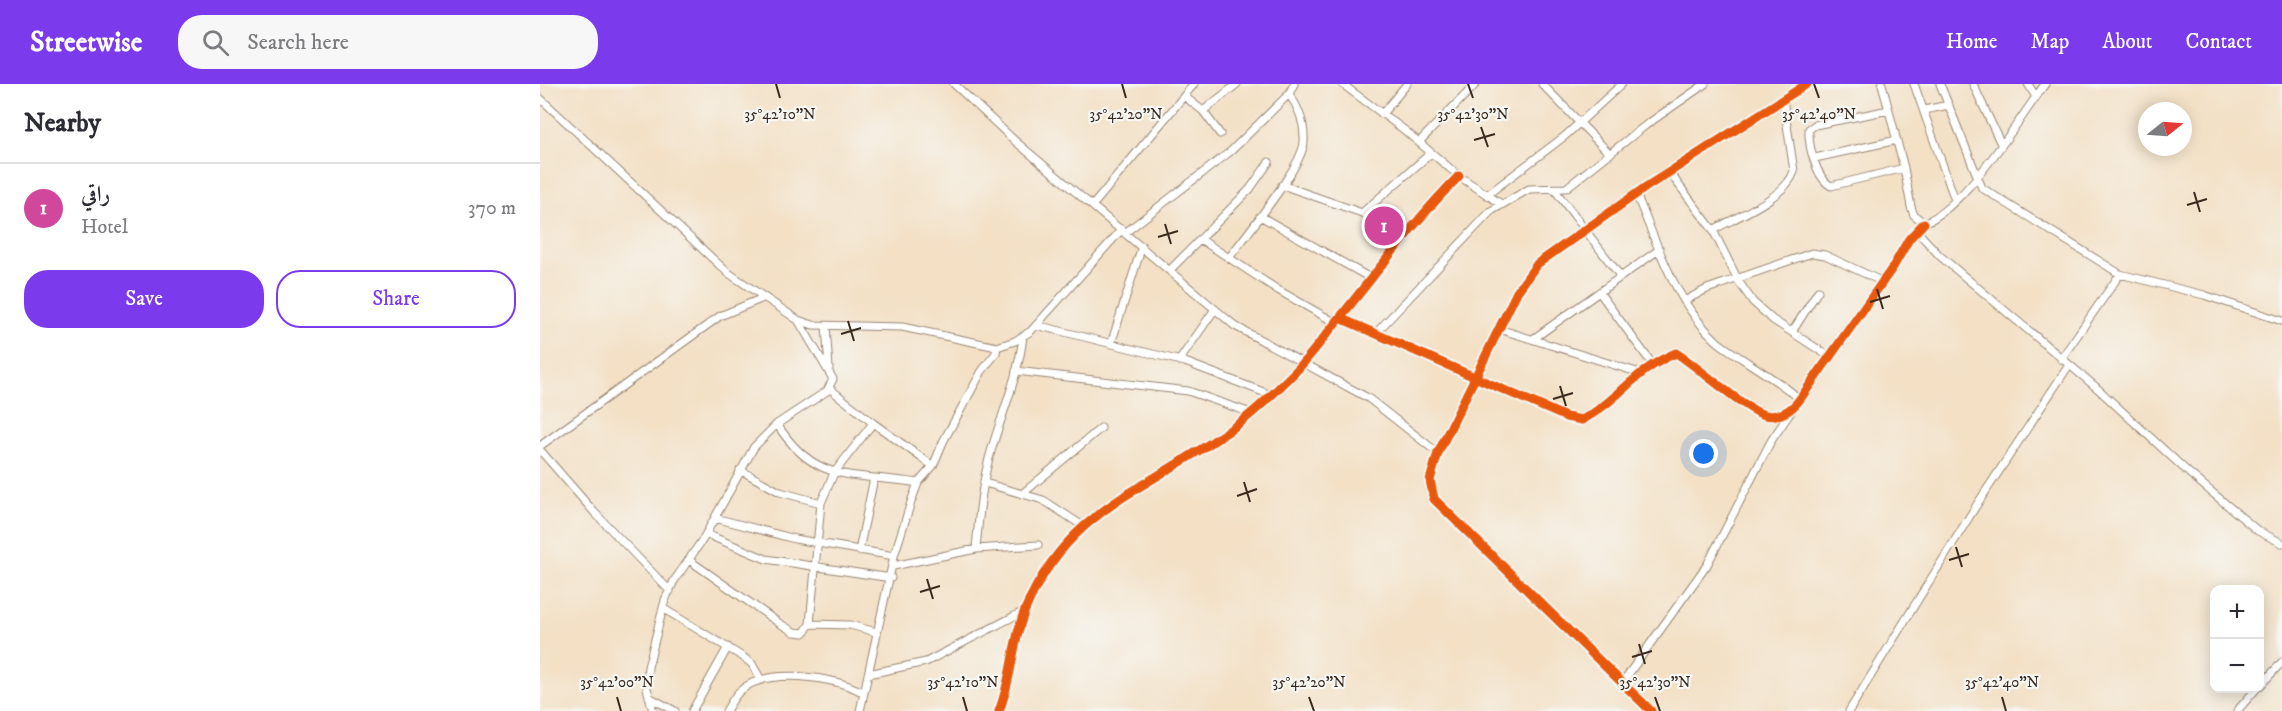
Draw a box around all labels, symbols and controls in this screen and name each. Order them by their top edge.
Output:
search box [178,15,598,69]
text: Streetwise [30,25,142,60]
icon: search [199,26,232,59]
text: Search here [247,29,349,56]
text: Home [1946,29,1998,55]
text: Map [2031,29,2069,55]
text: About [2102,29,2153,55]
text: Contact [2186,29,2252,55]
north arrow [2138,102,2192,156]
text: 35°42'10"N [745,105,815,124]
text: 35°42'20"N [1090,105,1162,124]
text: 35°42'30"N [1437,105,1509,124]
text: 35°42'40"N [1782,105,1856,124]
text: Nearby [24,107,101,140]
text: راقي [81,181,110,208]
text: 1 [40,196,47,221]
text: 370 m [468,196,516,221]
pin: 1 [1364,204,1404,248]
text: Hotel [81,215,128,240]
button: Save [24,270,264,328]
button: Share [276,270,516,328]
your location [1689,439,1718,468]
map controls [2210,585,2264,693]
button: + [2210,585,2264,639]
button: − [2210,639,2264,693]
text: 35°42'00"N [580,673,654,692]
text: 35°42'10"N [928,673,998,692]
text: 35°42'20"N [1273,673,1345,692]
text: 35°42'30"N [1619,673,1691,692]
text: 35°42'40"N [1965,673,2039,692]

